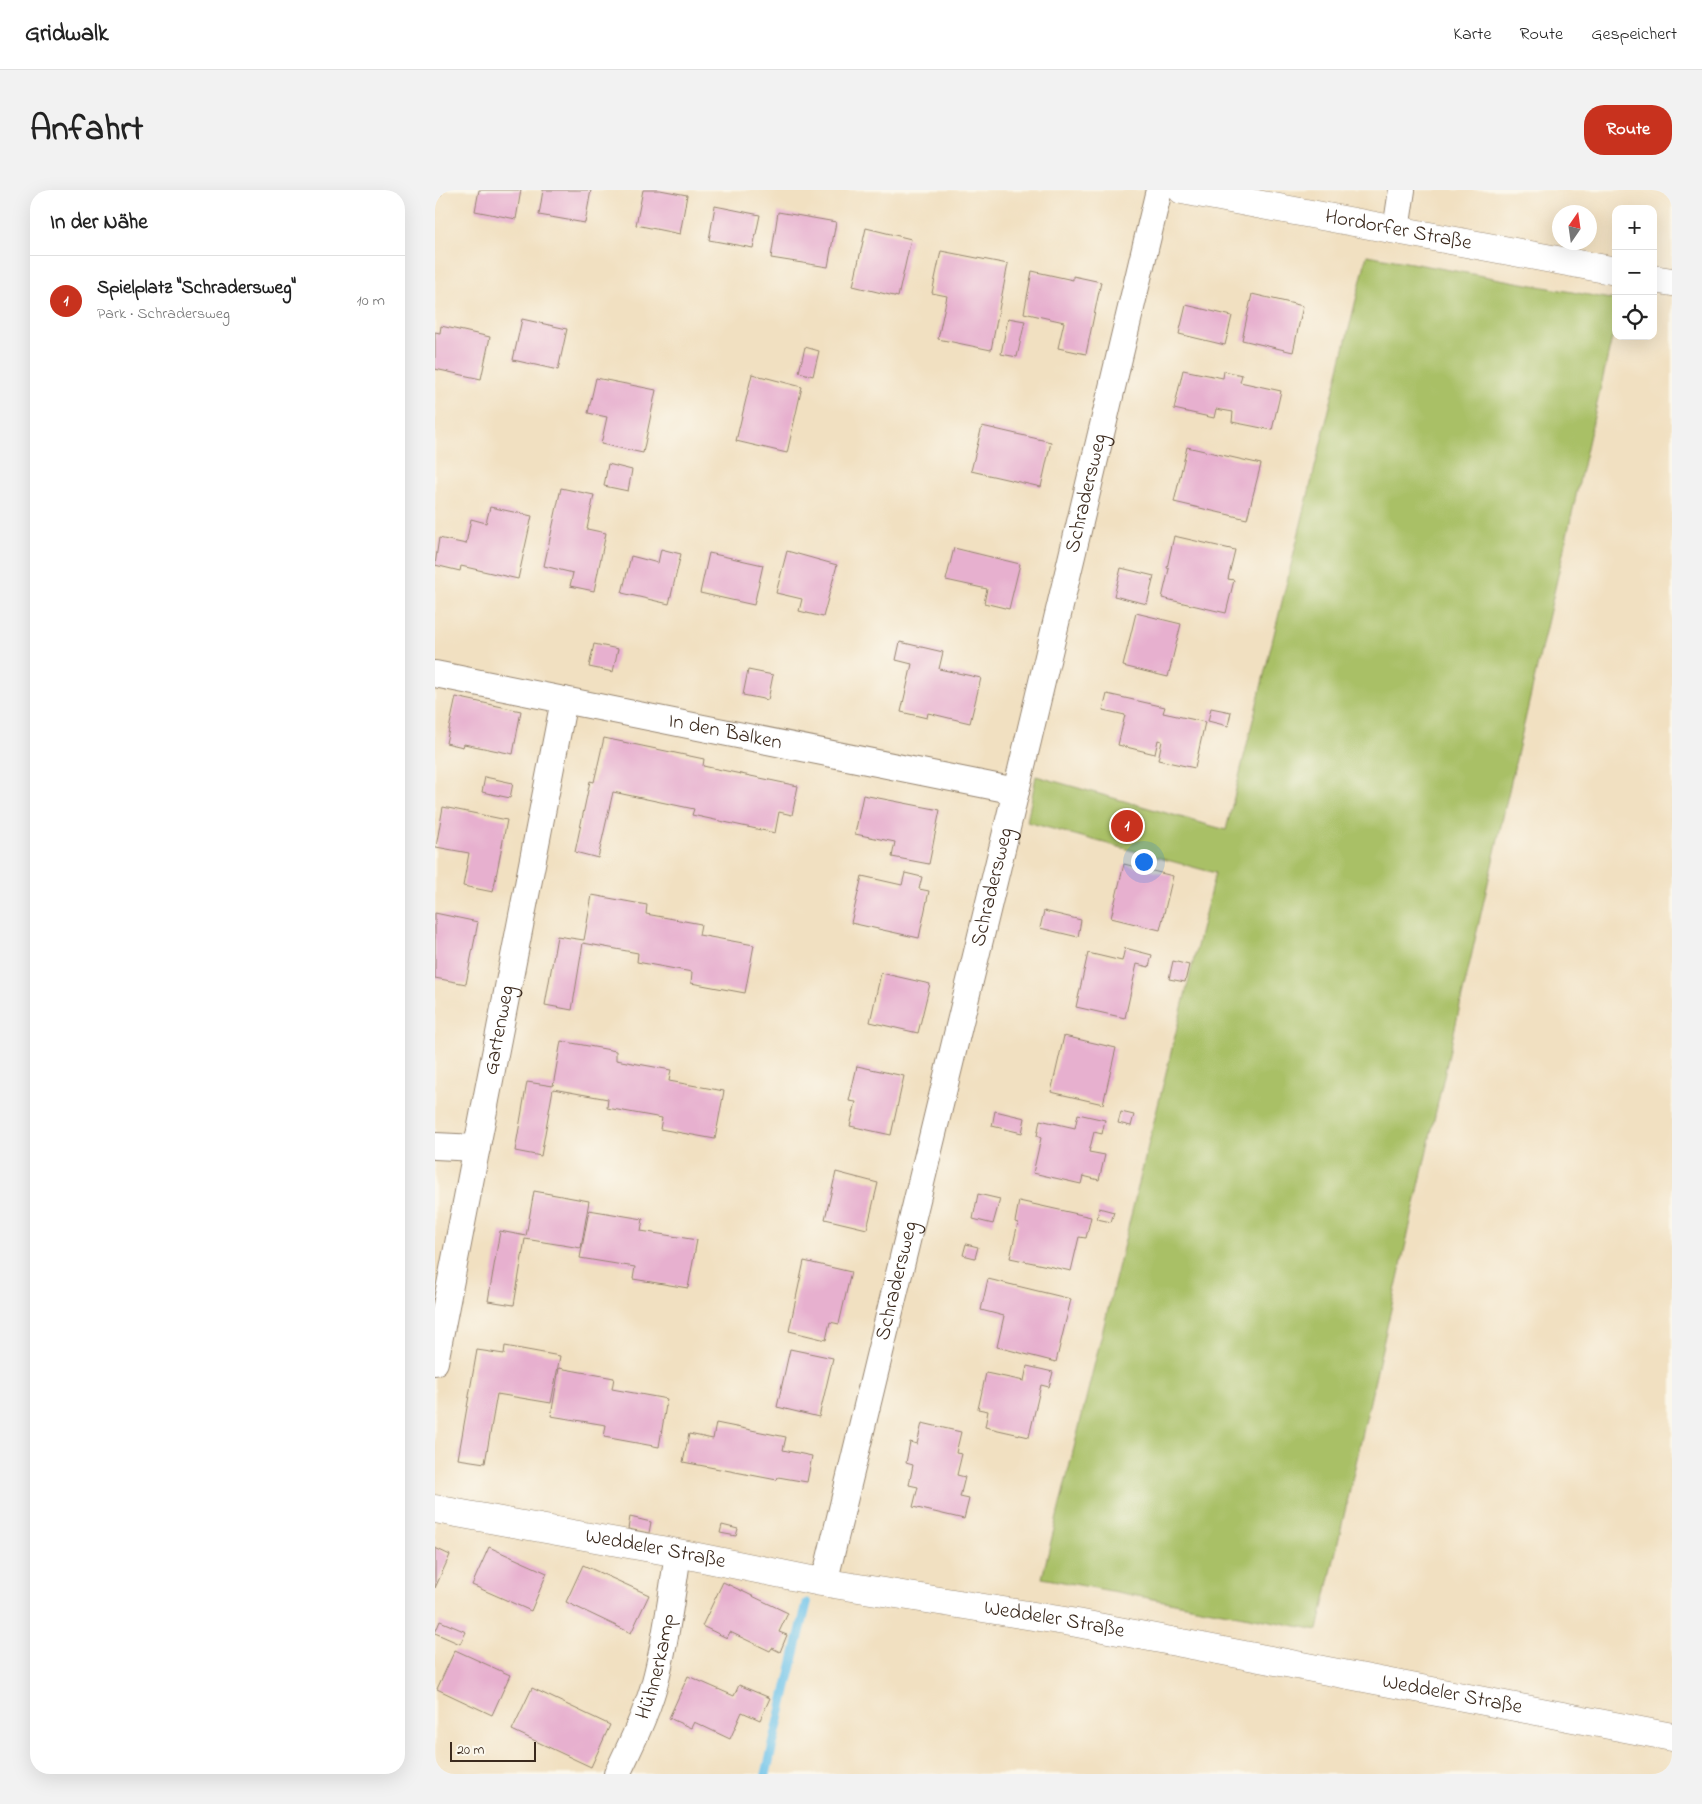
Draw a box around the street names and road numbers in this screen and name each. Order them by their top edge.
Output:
street label: Hordorfer Straße [1322,202,1475,259]
street label: Schradersweg [1058,431,1117,556]
street label: In den Balken [666,706,785,759]
street label: Schradersweg [964,825,1024,950]
street label: Gartenweg [476,983,525,1078]
street label: Schradersweg [868,1218,928,1344]
street label: Weddeler Straße [583,1521,729,1577]
street label: Weddeler Straße [982,1593,1128,1647]
street label: Hühnerkamp [628,1611,684,1724]
street label: Weddeler Straße [1379,1667,1525,1723]

